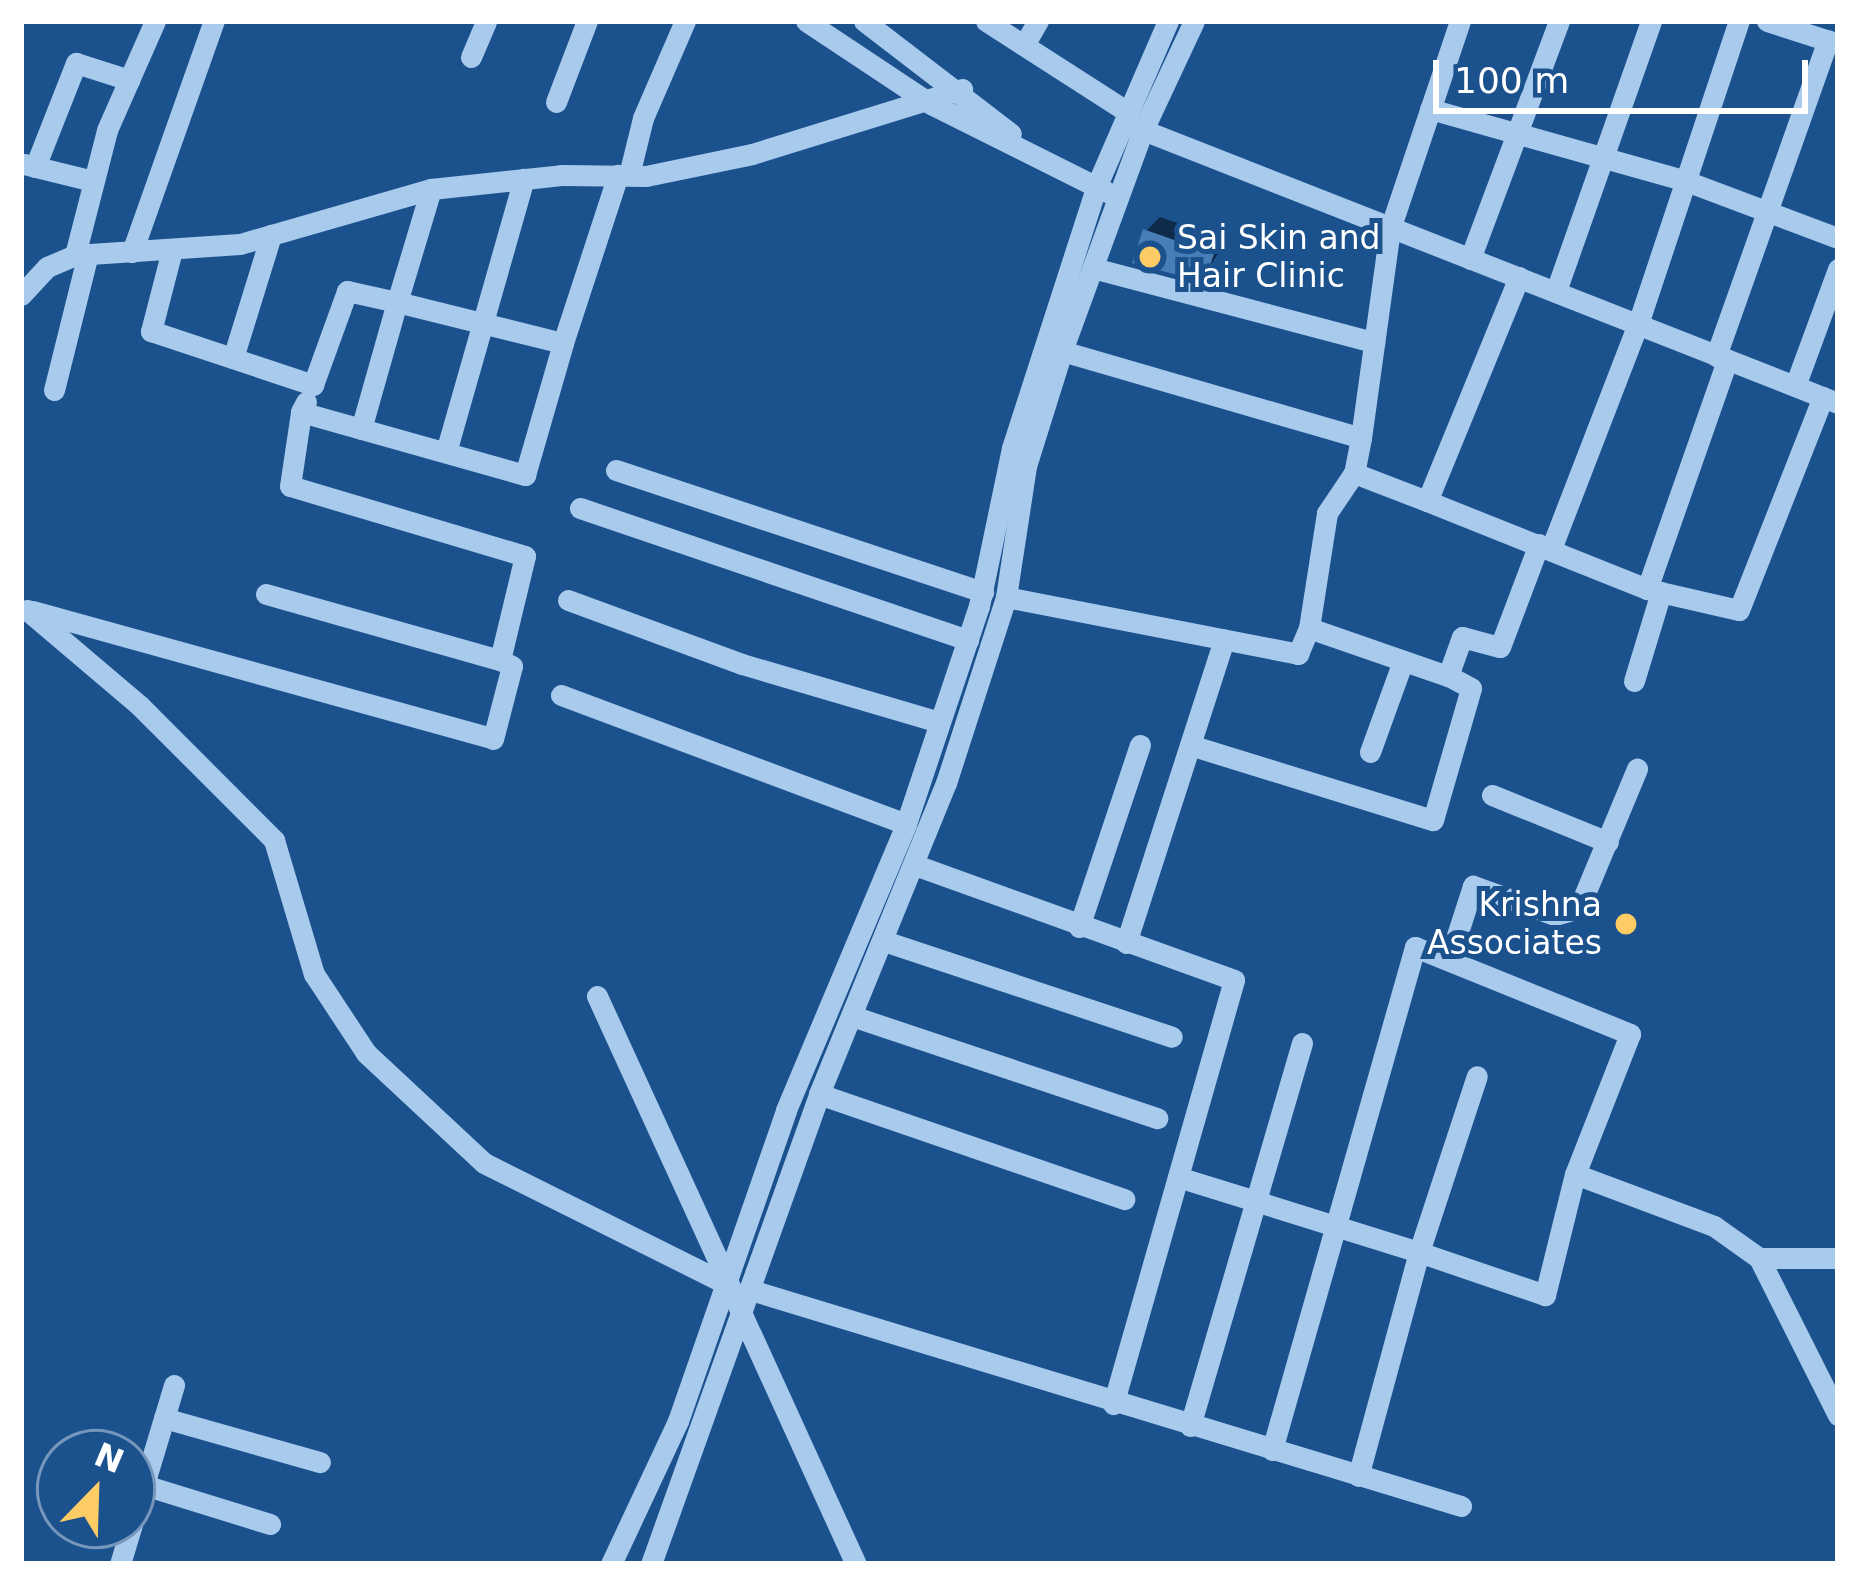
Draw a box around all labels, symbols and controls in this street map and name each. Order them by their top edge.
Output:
scale bar [1439,36,1814,110]
text: 100 m [1454,60,1569,101]
place label: Sai Skin and Hair Clinic [1177,218,1381,296]
marker: Sai Skin and Hair Clinic [1134,241,1166,273]
place label: Krishna Associates [1427,885,1602,963]
marker: Krishna Associates [1613,911,1639,937]
north arrow [36,1429,156,1549]
text: N [89,1435,129,1482]

